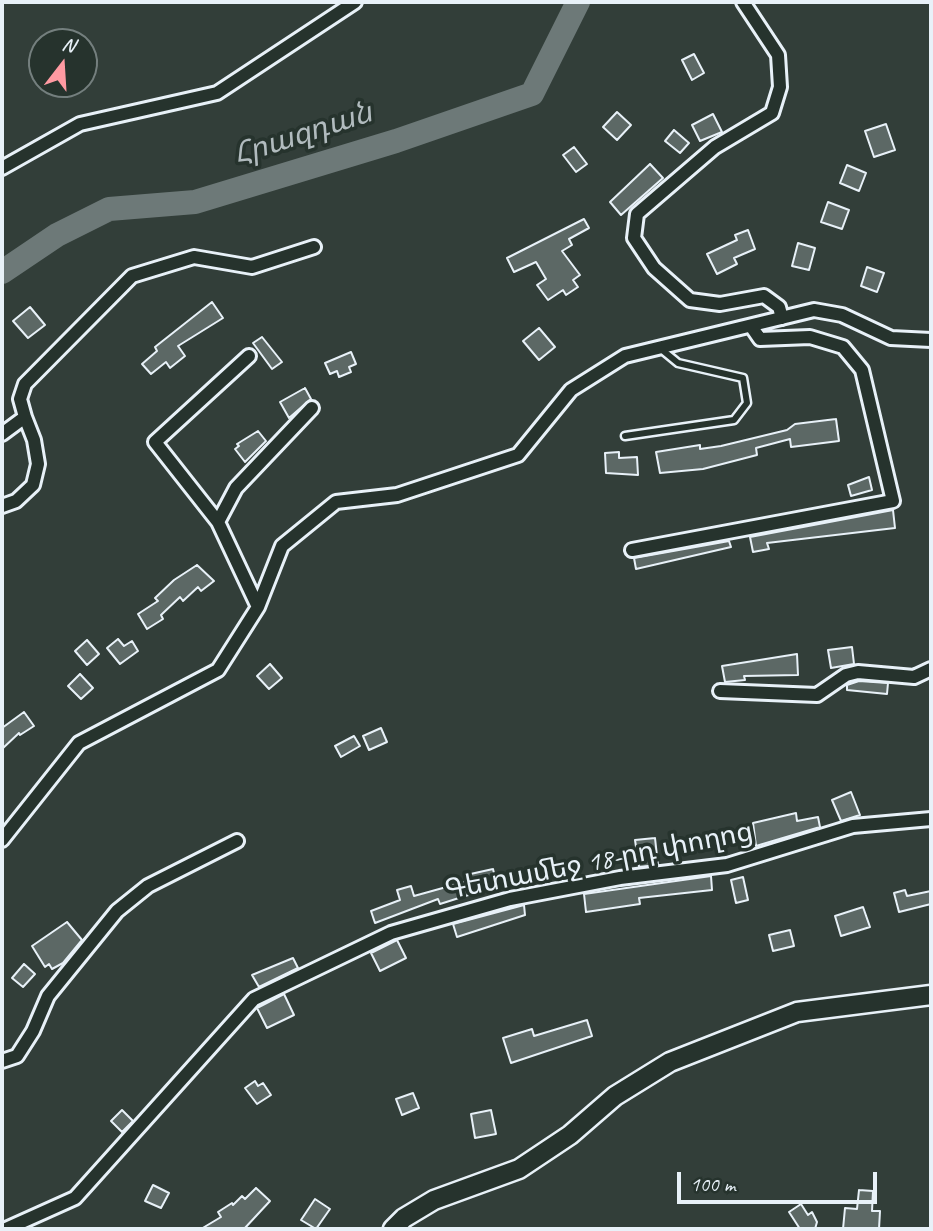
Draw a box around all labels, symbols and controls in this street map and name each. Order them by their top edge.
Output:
north arrow [28,28,98,98]
text: N [59,32,78,58]
water label: Հրազդան [229,96,377,174]
street label: Գետամեջ 18-րդ փողոց [442,816,756,908]
scale bar [681,1158,880,1202]
text: 100 m [690,1171,735,1197]

